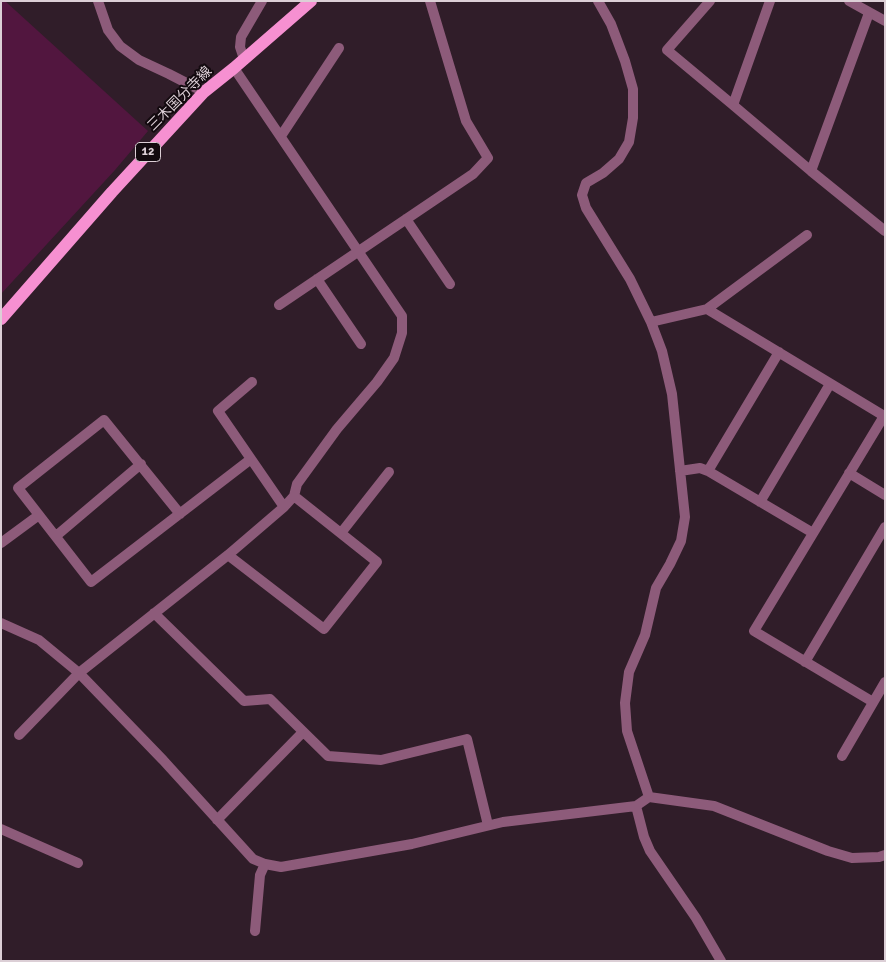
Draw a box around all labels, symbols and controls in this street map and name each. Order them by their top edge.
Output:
street label: 三木国分寺線 [144,63,216,135]
road number: 12 [136,142,160,162]

